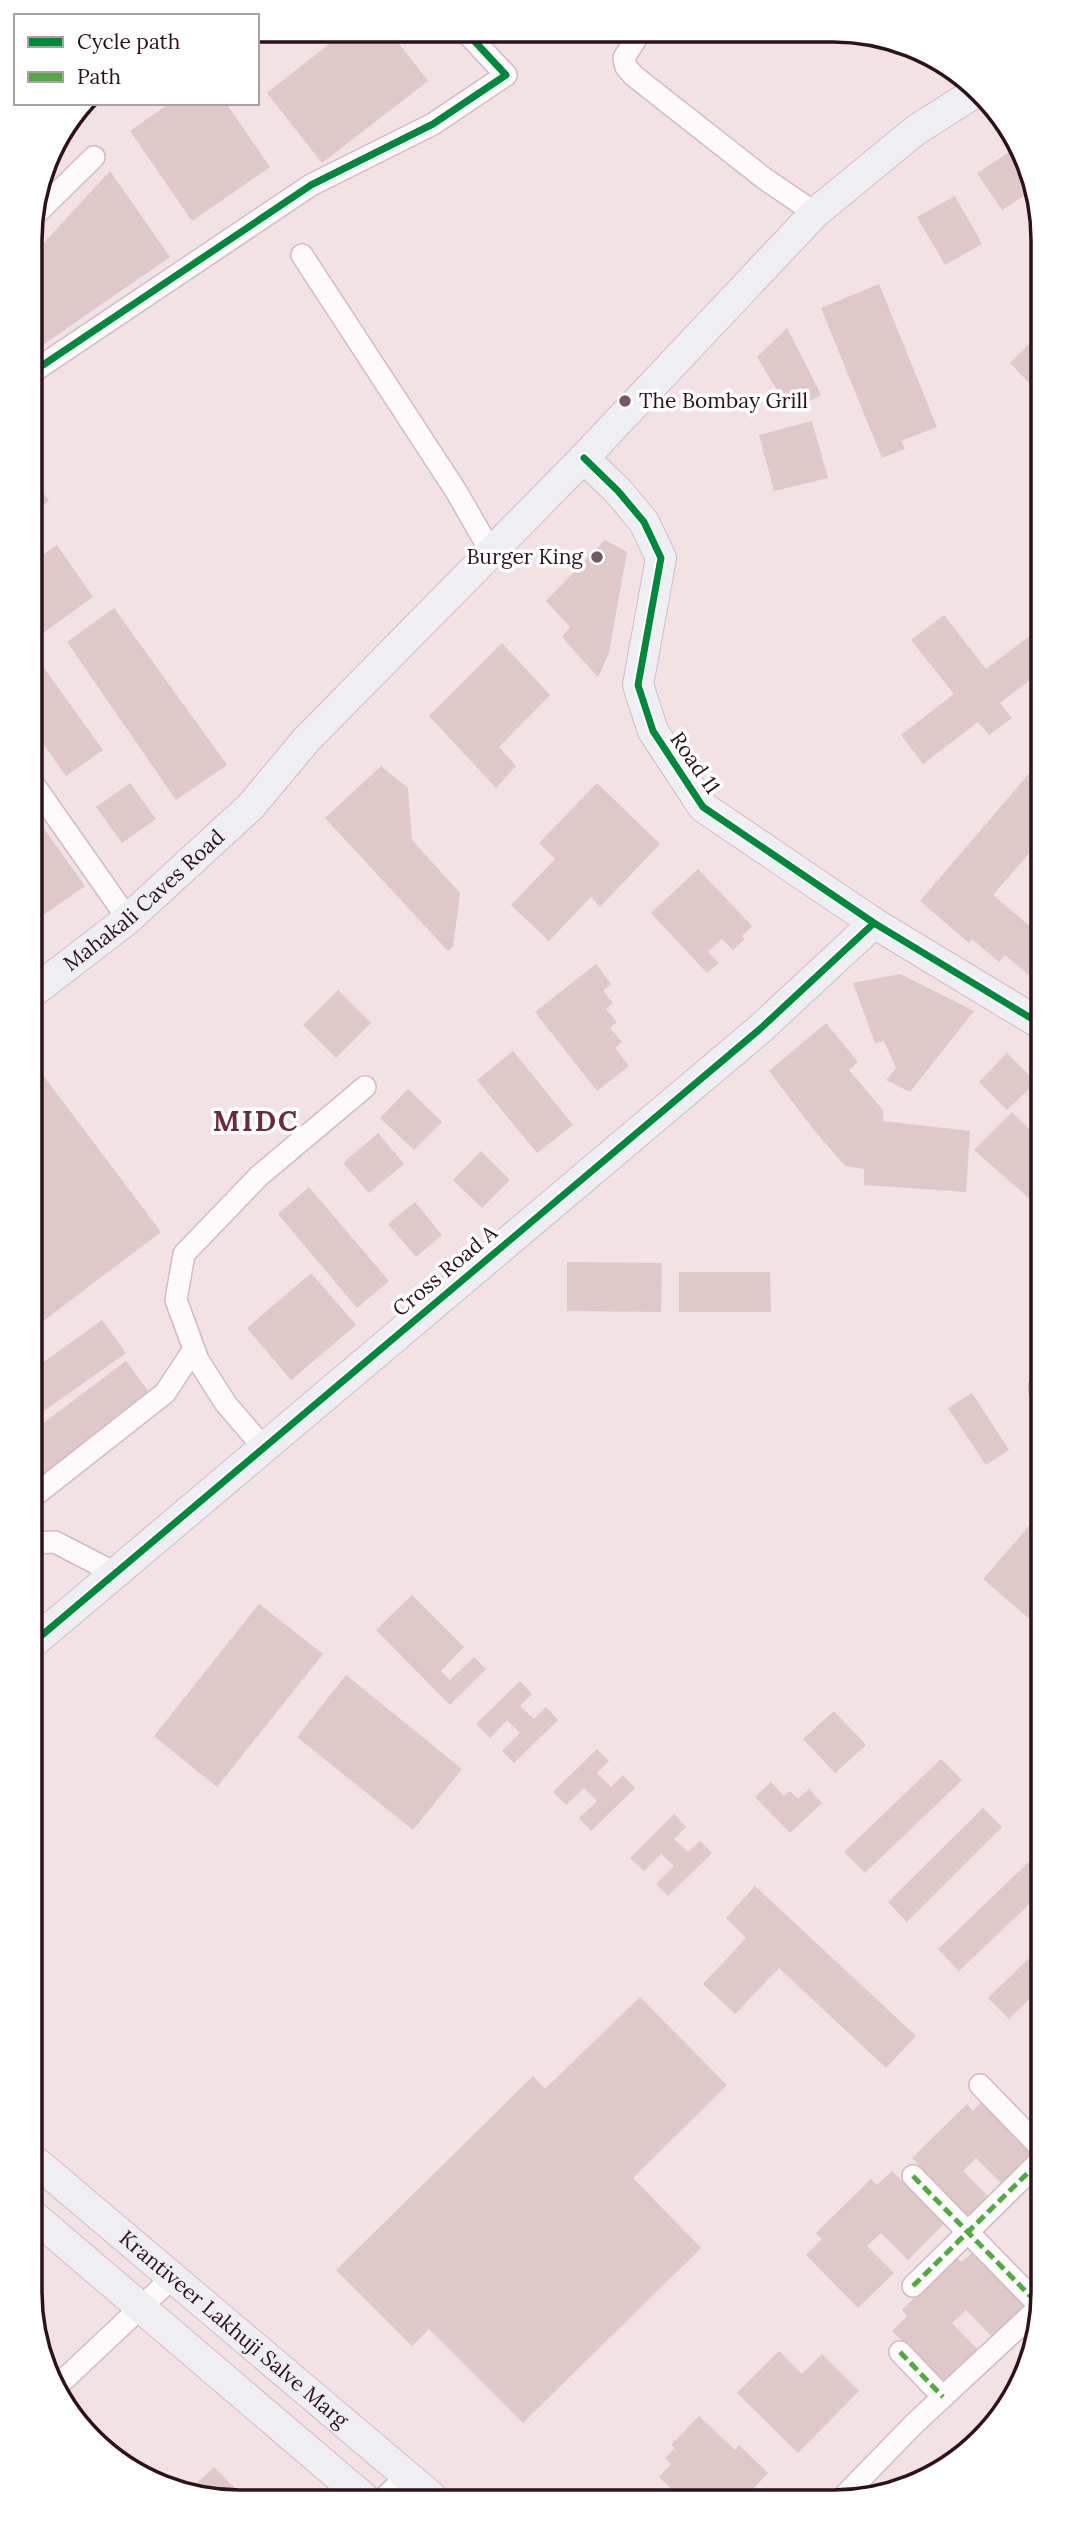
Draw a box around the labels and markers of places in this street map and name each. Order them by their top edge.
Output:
place label: The Bombay Grill [639,387,808,414]
marker: The Bombay Grill [617,393,633,409]
place label: Burger King [466,543,583,570]
marker: Burger King [589,549,605,565]

